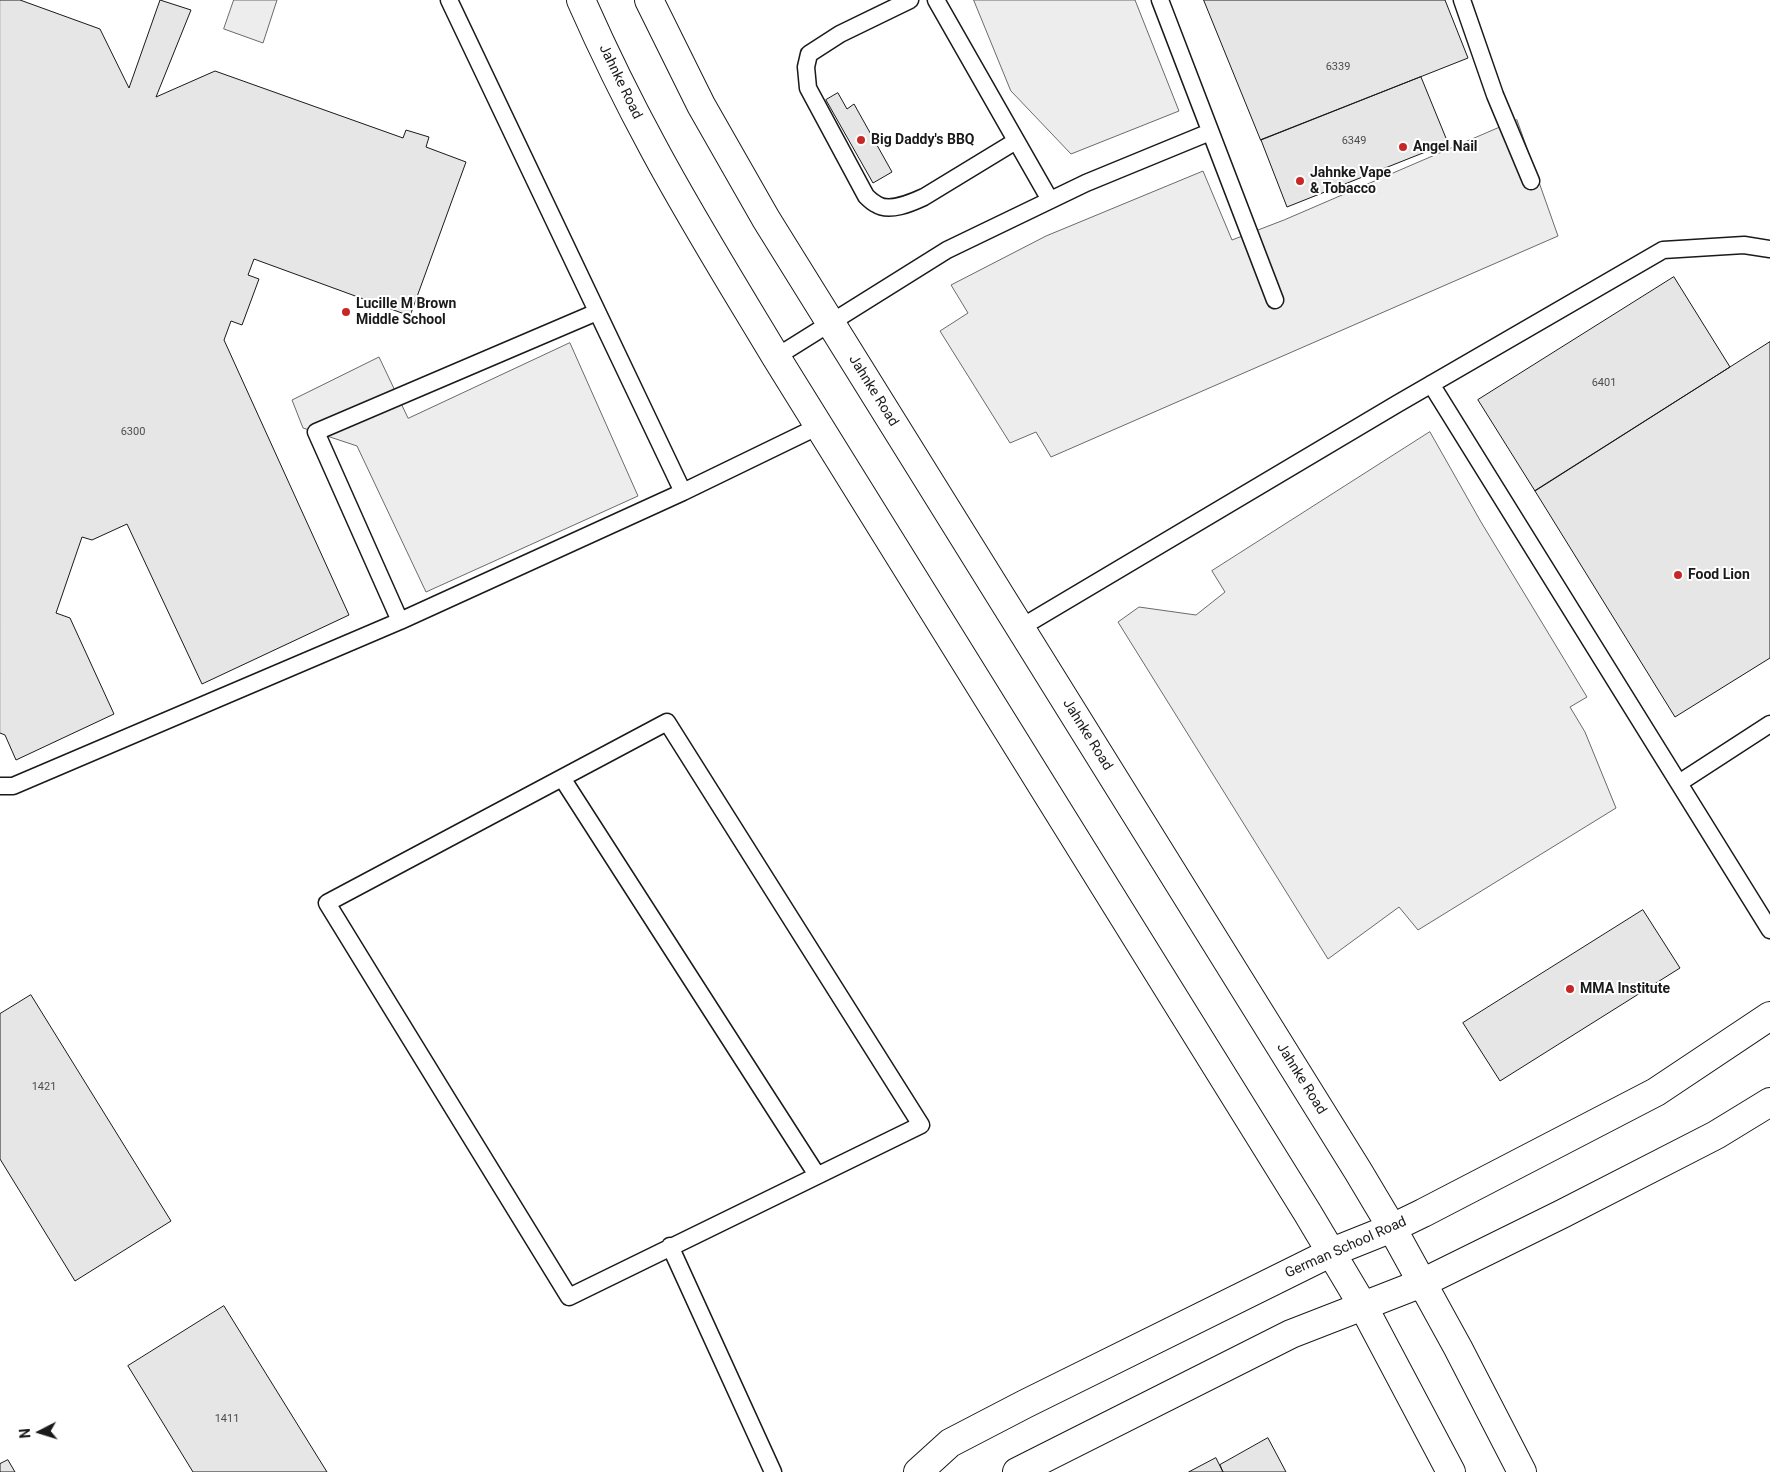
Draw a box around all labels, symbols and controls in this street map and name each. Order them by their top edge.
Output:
street label: Jahnke Road [595,42,645,122]
house number: 6339 [1326,60,1350,74]
place label: Big Daddy's BBQ [871,132,974,148]
marker: Big Daddy's BBQ [855,134,867,146]
house number: 6349 [1342,134,1366,148]
place label: Angel Nail [1413,139,1478,155]
marker: Angel Nail [1397,141,1409,153]
place label: Jahnke Vape & Tobacco [1310,165,1391,198]
marker: Jahnke Vape & Tobacco [1294,175,1306,187]
place label: Lucille M Brown Middle School [356,296,456,328]
marker: Lucille M Brown Middle School [340,306,352,318]
street label: Jahnke Road [844,352,902,430]
house number: 6401 [1592,376,1616,390]
house number: 6300 [121,425,145,439]
place label: Food Lion [1688,567,1750,583]
marker: Food Lion [1672,569,1684,581]
street label: Jahnke Road [1058,696,1116,774]
place label: MMA Institute [1580,981,1670,997]
marker: MMA Institute [1564,983,1576,995]
street label: Jahnke Road [1272,1040,1330,1118]
house number: 1421 [32,1080,56,1094]
street label: German School Road [1283,1214,1409,1282]
north arrow [15,1407,65,1457]
house number: 1411 [215,1412,239,1426]
text: N [17,1428,33,1439]

